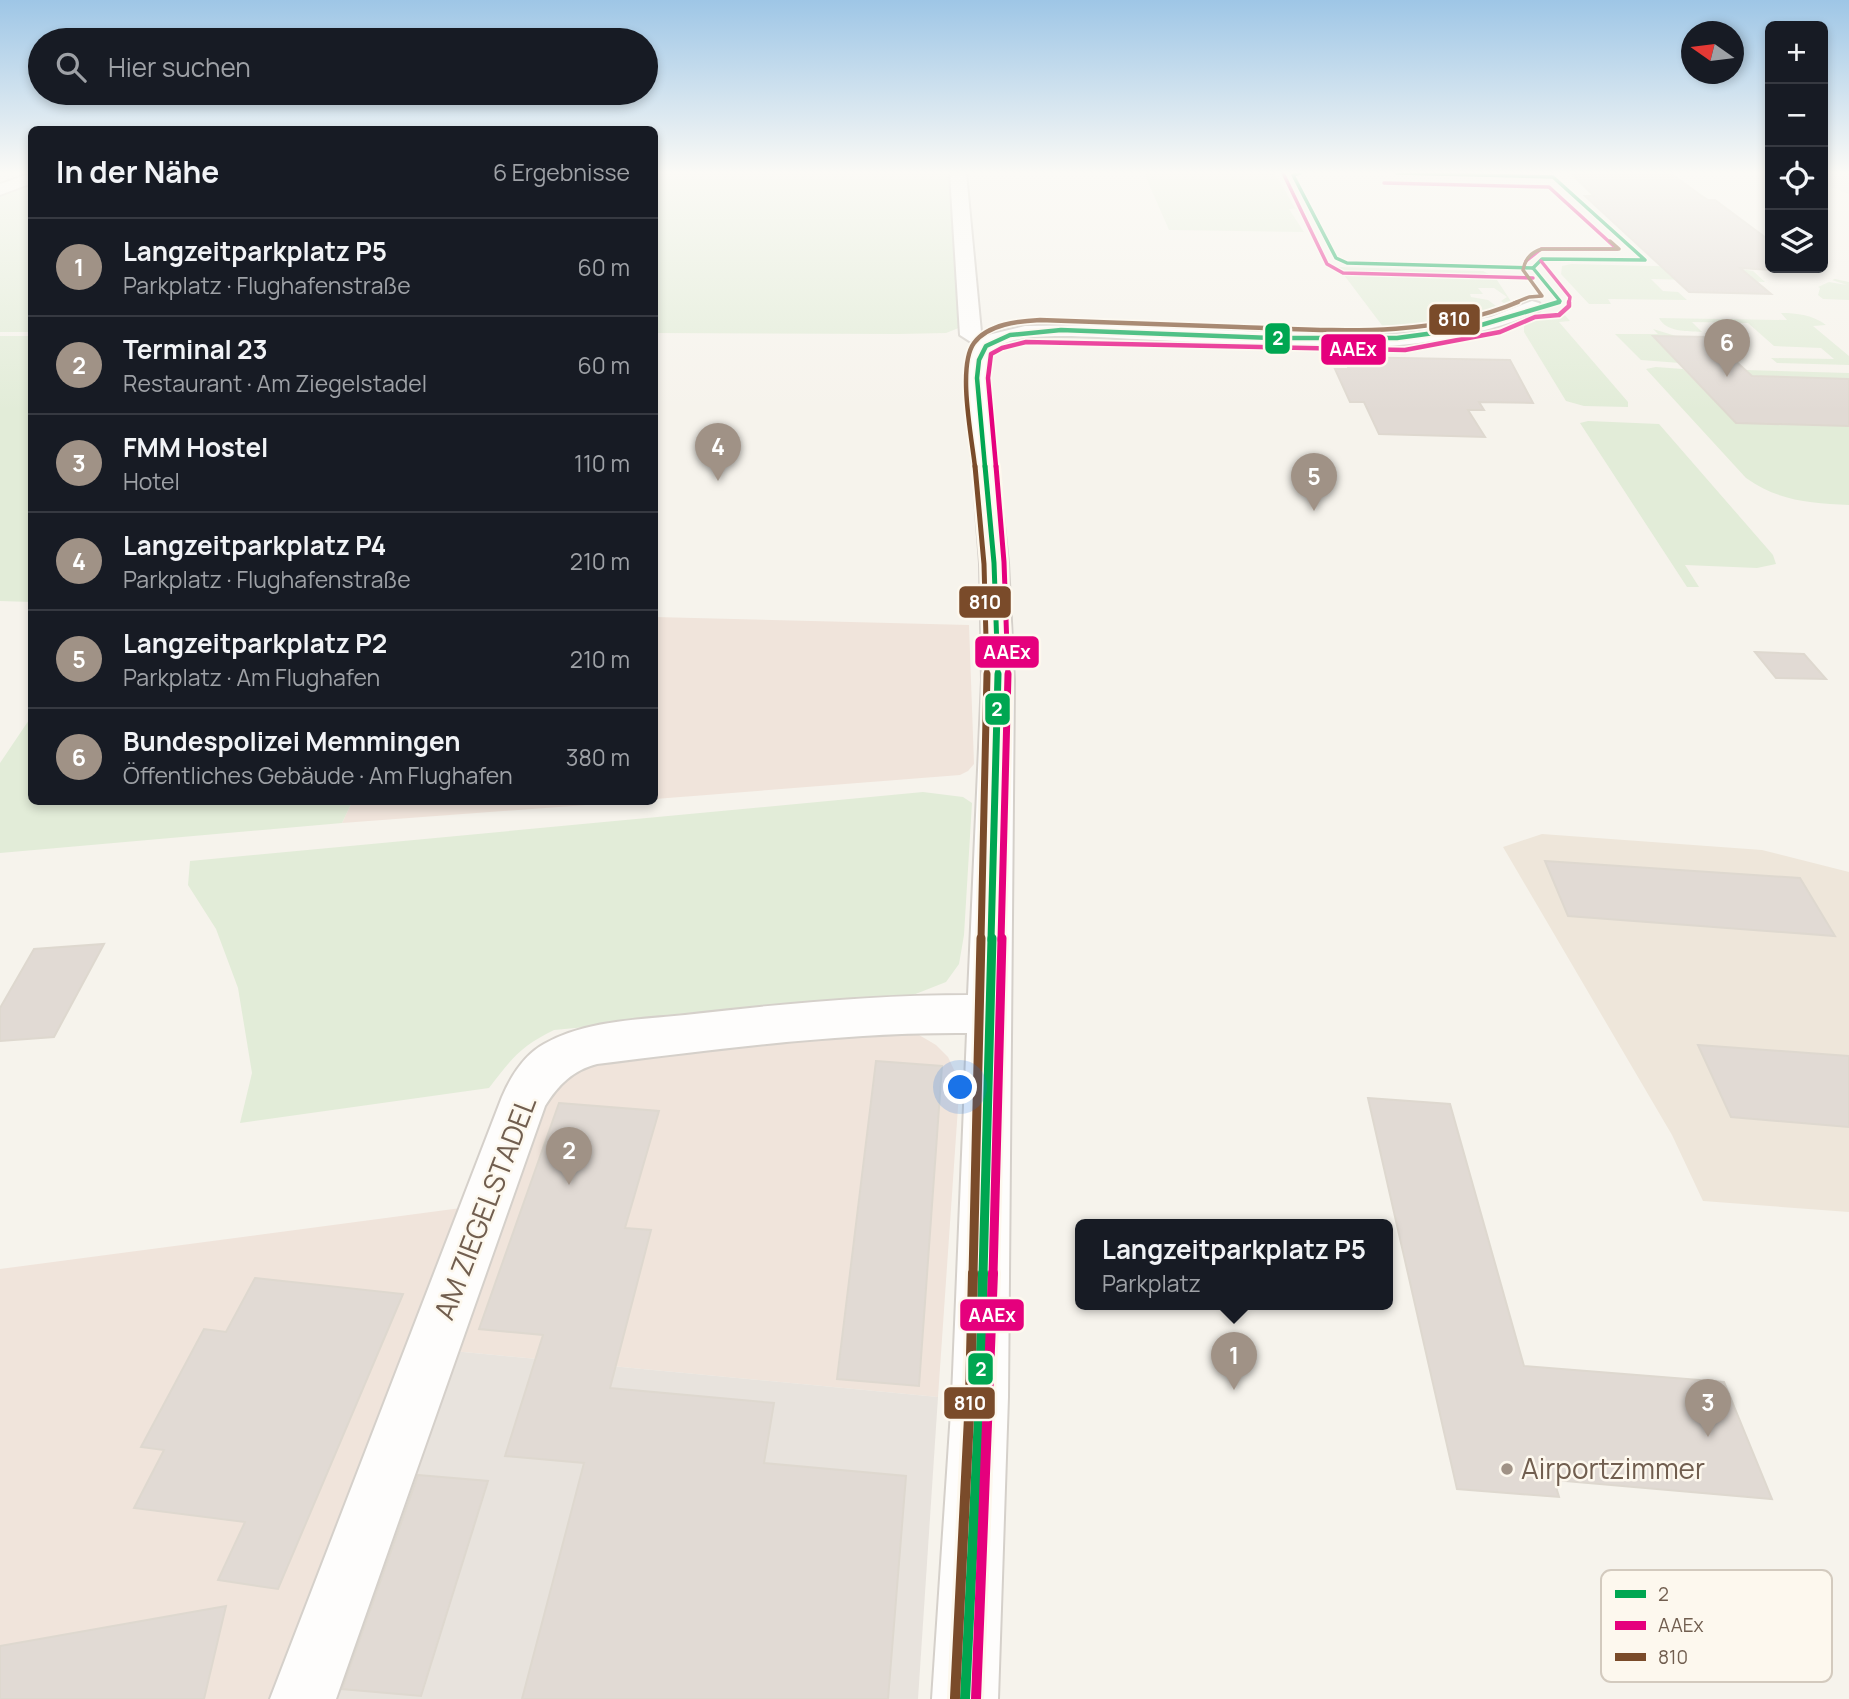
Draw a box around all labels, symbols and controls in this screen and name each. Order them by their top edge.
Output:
north arrow [1681,21,1744,84]
map controls [1765,21,1828,273]
button: + [1765,21,1828,84]
search box [28,28,658,105]
icon: search [52,48,90,86]
text: Hier suchen [108,49,251,85]
button: − [1765,84,1828,147]
button: locate [1765,147,1828,210]
text: In der Nähe [56,151,219,192]
text: 6 Ergebnisse [493,156,630,188]
button: layers [1765,210,1828,273]
text: Langzeitparkplatz P5 [123,233,387,269]
text: 1 [74,251,84,283]
text: 60 m [578,251,630,283]
text: Parkplatz · Flughafenstraße [123,269,411,301]
line badge: 810 [1428,303,1481,336]
text: 810 [1438,306,1470,332]
pin: 6 [1704,319,1750,377]
line badge: 2 [1264,322,1291,355]
text: 2 [1272,325,1284,351]
text: Terminal 23 [123,331,268,367]
line badge: AAEx [1320,333,1387,366]
text: AAEx [1329,336,1377,362]
text: 2 [72,349,86,381]
text: 60 m [578,349,630,381]
text: Restaurant · Am Ziegelstadel [123,367,427,399]
pin: 4 [695,423,741,481]
text: FMM Hostel [123,429,268,465]
text: 3 [72,447,86,479]
text: 110 m [574,447,630,479]
pin: 5 [1291,453,1337,511]
text: Hotel [123,465,180,497]
text: Langzeitparkplatz P4 [123,527,386,563]
text: 4 [72,545,86,577]
text: 210 m [570,545,630,577]
text: Parkplatz · Flughafenstraße [123,563,411,595]
line badge: 810 [958,585,1012,619]
text: 810 [969,589,1001,615]
text: Langzeitparkplatz P2 [123,625,387,661]
line badge: AAEx [974,635,1040,669]
text: AAEx [983,639,1031,665]
text: 5 [72,643,86,675]
text: 210 m [570,643,630,675]
text: Parkplatz · Am Flughafen [123,661,380,693]
line badge: 2 [984,692,1011,726]
text: 2 [991,696,1003,722]
text: Bundespolizei Memmingen [123,723,460,759]
text: 6 [72,741,86,773]
text: 380 m [566,741,630,773]
text: Öffentliches Gebäude · Am Flughafen [123,759,513,791]
your location [943,1070,977,1104]
street label: AM ZIEGELSTADEL [424,1091,544,1325]
pin: 2 [546,1127,592,1185]
popup [1075,1219,1393,1310]
text: Langzeitparkplatz P5 [1102,1231,1366,1267]
text: Parkplatz [1102,1267,1201,1299]
line badge: AAEx [959,1298,1025,1332]
text: AAEx [968,1302,1016,1328]
pin: 1 [1211,1332,1257,1390]
line badge: 2 [967,1352,994,1386]
text: 2 [975,1356,987,1382]
pin: 3 [1685,1379,1731,1437]
line badge: 810 [943,1386,996,1420]
text: 810 [954,1390,986,1416]
place label: Airportzimmer [1521,1449,1705,1487]
marker: Airportzimmer [1499,1461,1515,1477]
legend [1601,1570,1832,1682]
text: 2 [1658,1581,1669,1607]
text: AAEx [1658,1612,1704,1638]
text: 810 [1658,1644,1688,1670]

